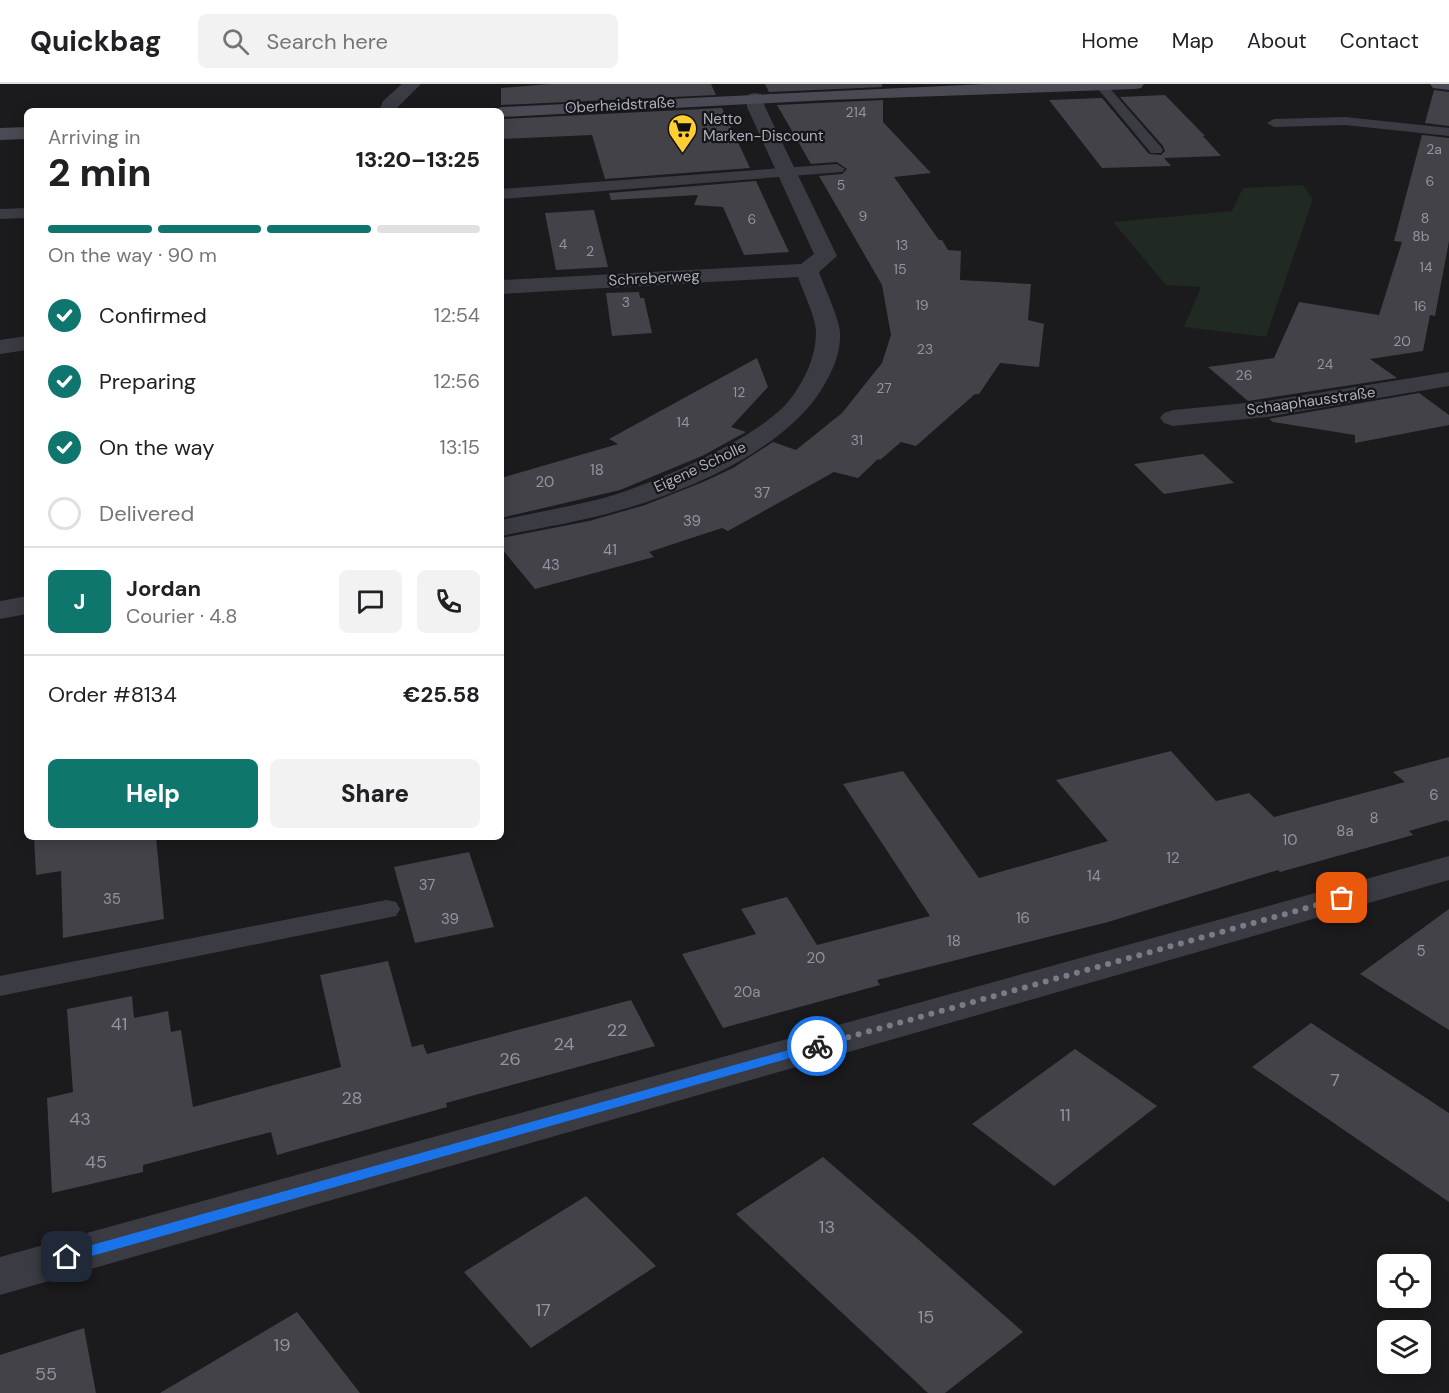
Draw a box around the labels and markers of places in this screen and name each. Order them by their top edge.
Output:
place label: Netto Marken-Discount [703,109,824,146]
supermarket icon: Netto Marken-Discount [666,112,698,154]
pin [1316,872,1367,923]
pin [41,1231,92,1282]

